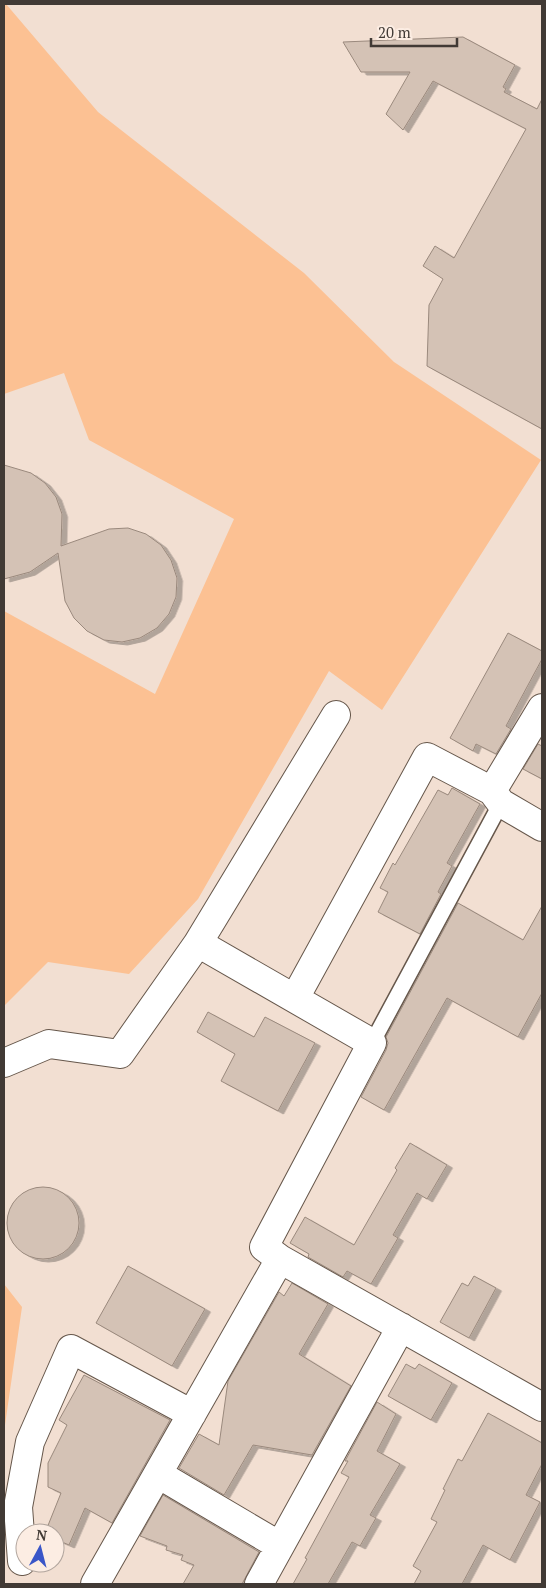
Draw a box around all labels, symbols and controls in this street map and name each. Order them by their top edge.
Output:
scale bar [371,15,457,47]
text: 20 m [378,22,411,42]
north arrow [15,1523,65,1573]
text: N [35,1525,48,1545]

